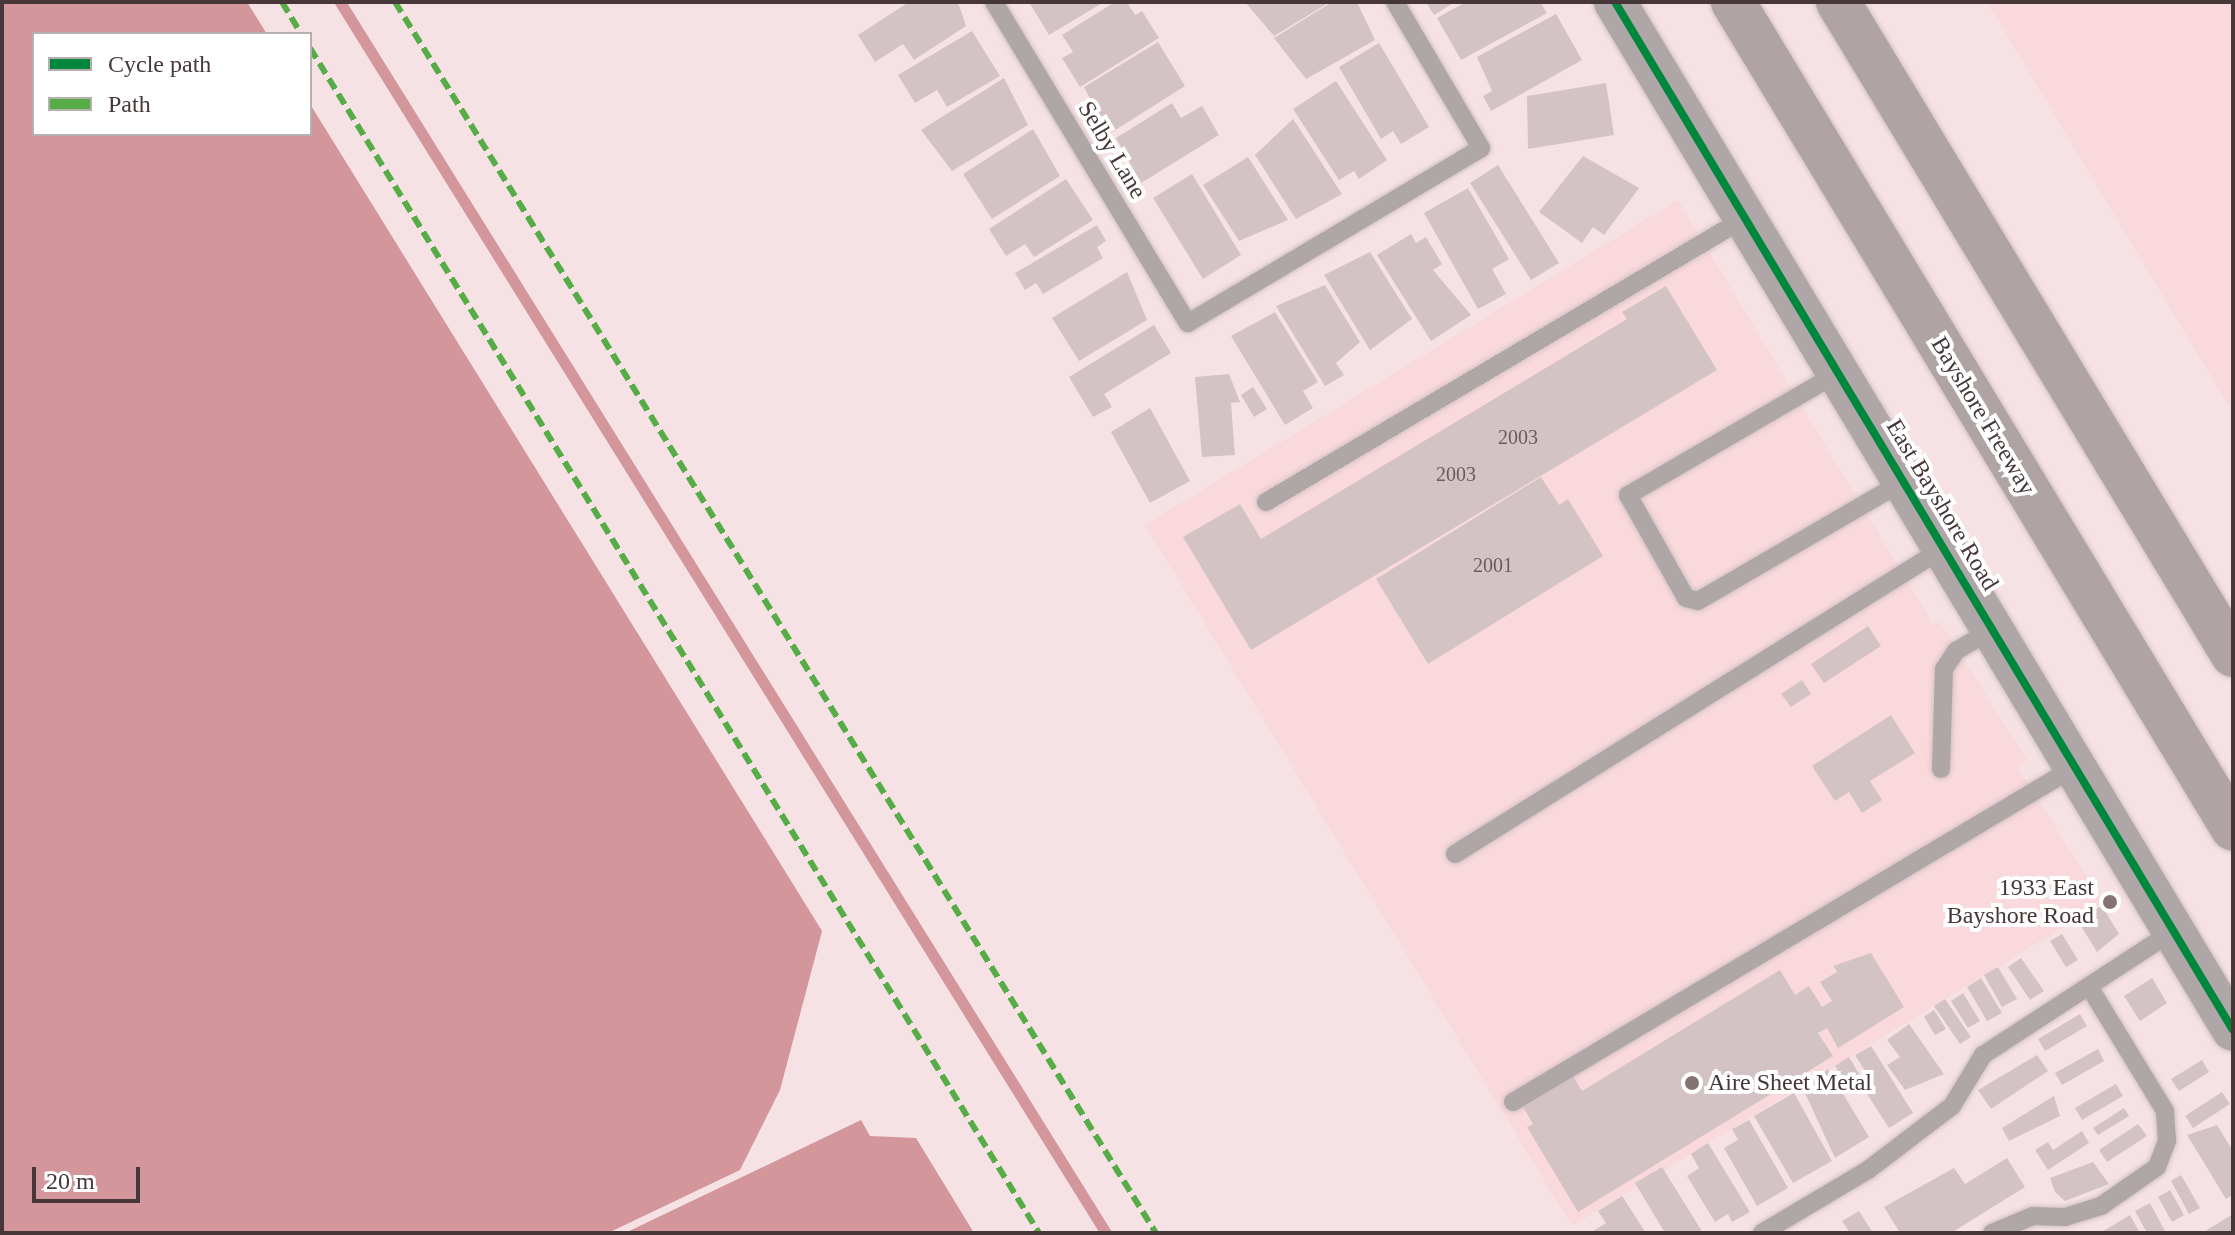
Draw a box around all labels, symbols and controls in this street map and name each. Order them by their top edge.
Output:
legend [32,32,312,136]
text: Cycle path [108,51,211,77]
text: Path [108,91,151,117]
street label: Selby Lane [1072,96,1152,204]
street label: Bayshore Freeway [1924,332,2042,500]
street label: East Bayshore Road [1880,414,2004,596]
house number: 2003 [1498,425,1538,449]
house number: 2003 [1436,462,1476,486]
house number: 2001 [1473,553,1513,577]
place label: 1933 East Bayshore Road [1947,874,2094,930]
marker: 1933 East Bayshore Road [2101,893,2119,911]
place label: Aire Sheet Metal [1708,1069,1872,1097]
marker: Aire Sheet Metal [1683,1074,1701,1092]
scale bar [36,1151,144,1201]
text: 20 m [46,1168,95,1194]

